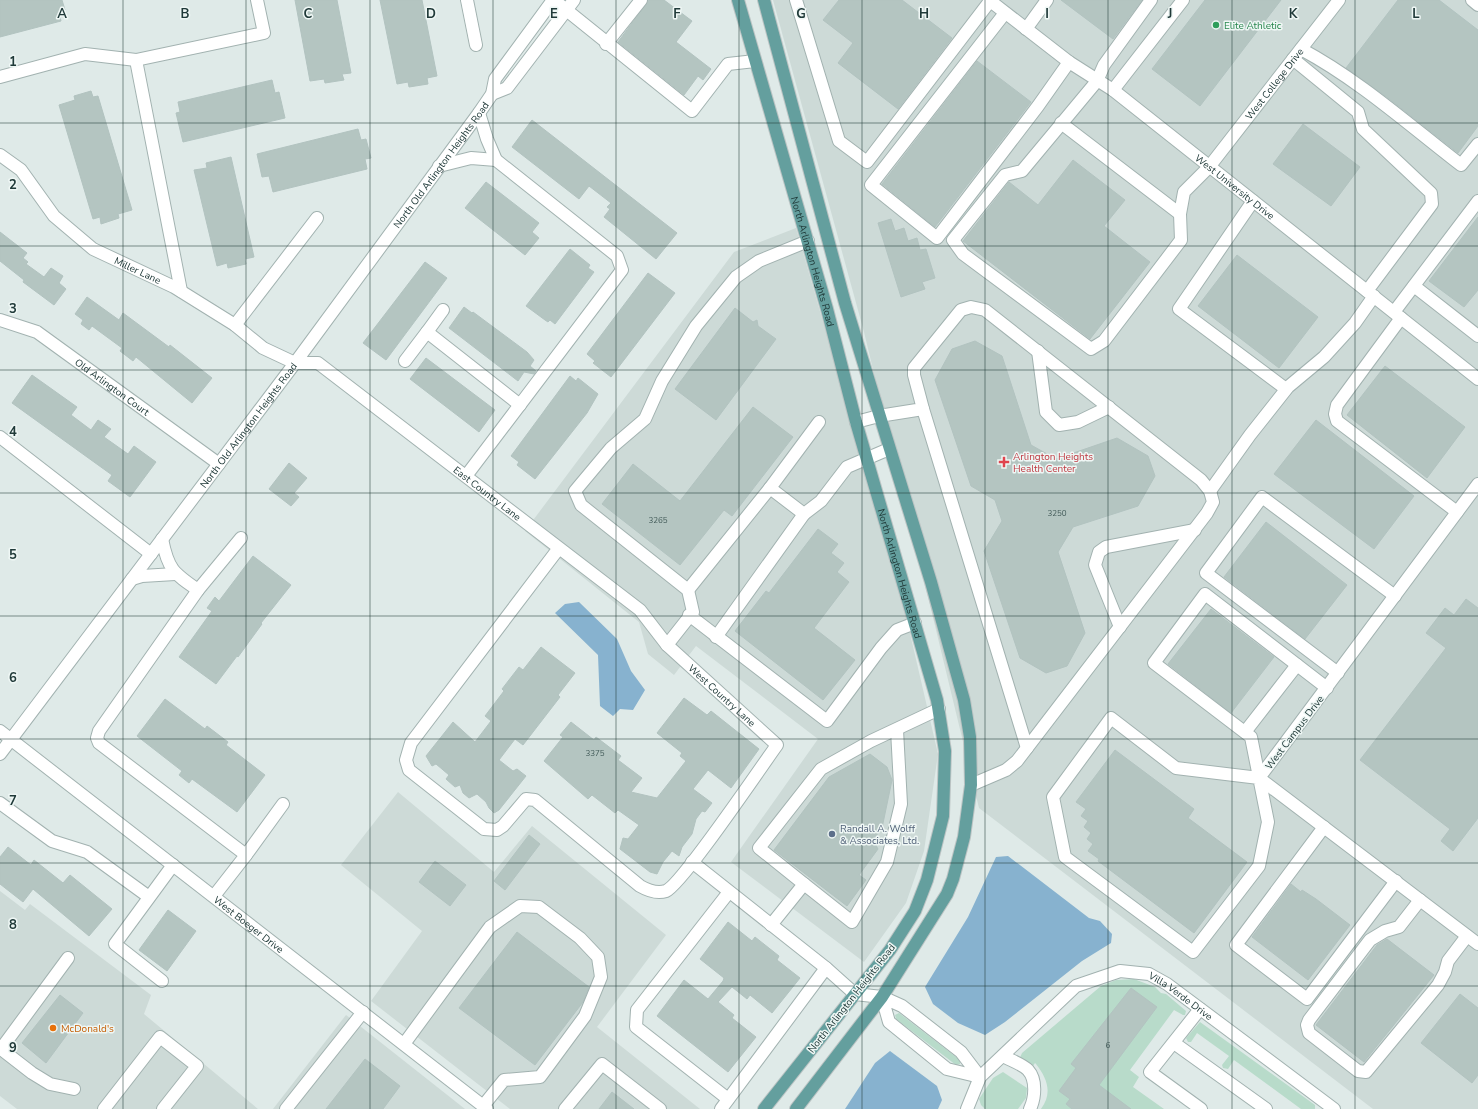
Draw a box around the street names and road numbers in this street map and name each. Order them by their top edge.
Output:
street label: West College Drive [1242,45,1307,123]
street label: North Old Arlington Heights Road [391,99,493,231]
street label: West University Drive [1192,151,1277,223]
street label: North Arlington Heights Road [787,195,837,328]
street label: Miller Lane [112,254,163,288]
street label: Old Arlington Court [72,356,152,420]
street label: North Old Arlington Heights Road [197,360,301,491]
street label: East Country Lane [450,463,524,524]
street label: North Arlington Heights Road [874,507,925,641]
street label: West Country Lane [685,662,758,730]
street label: West Campus Drive [1262,693,1327,773]
street label: West Boeger Drive [210,893,286,957]
street label: North Arlington Heights Road [805,941,899,1056]
street label: Villa Verde Drive [1145,969,1215,1024]

